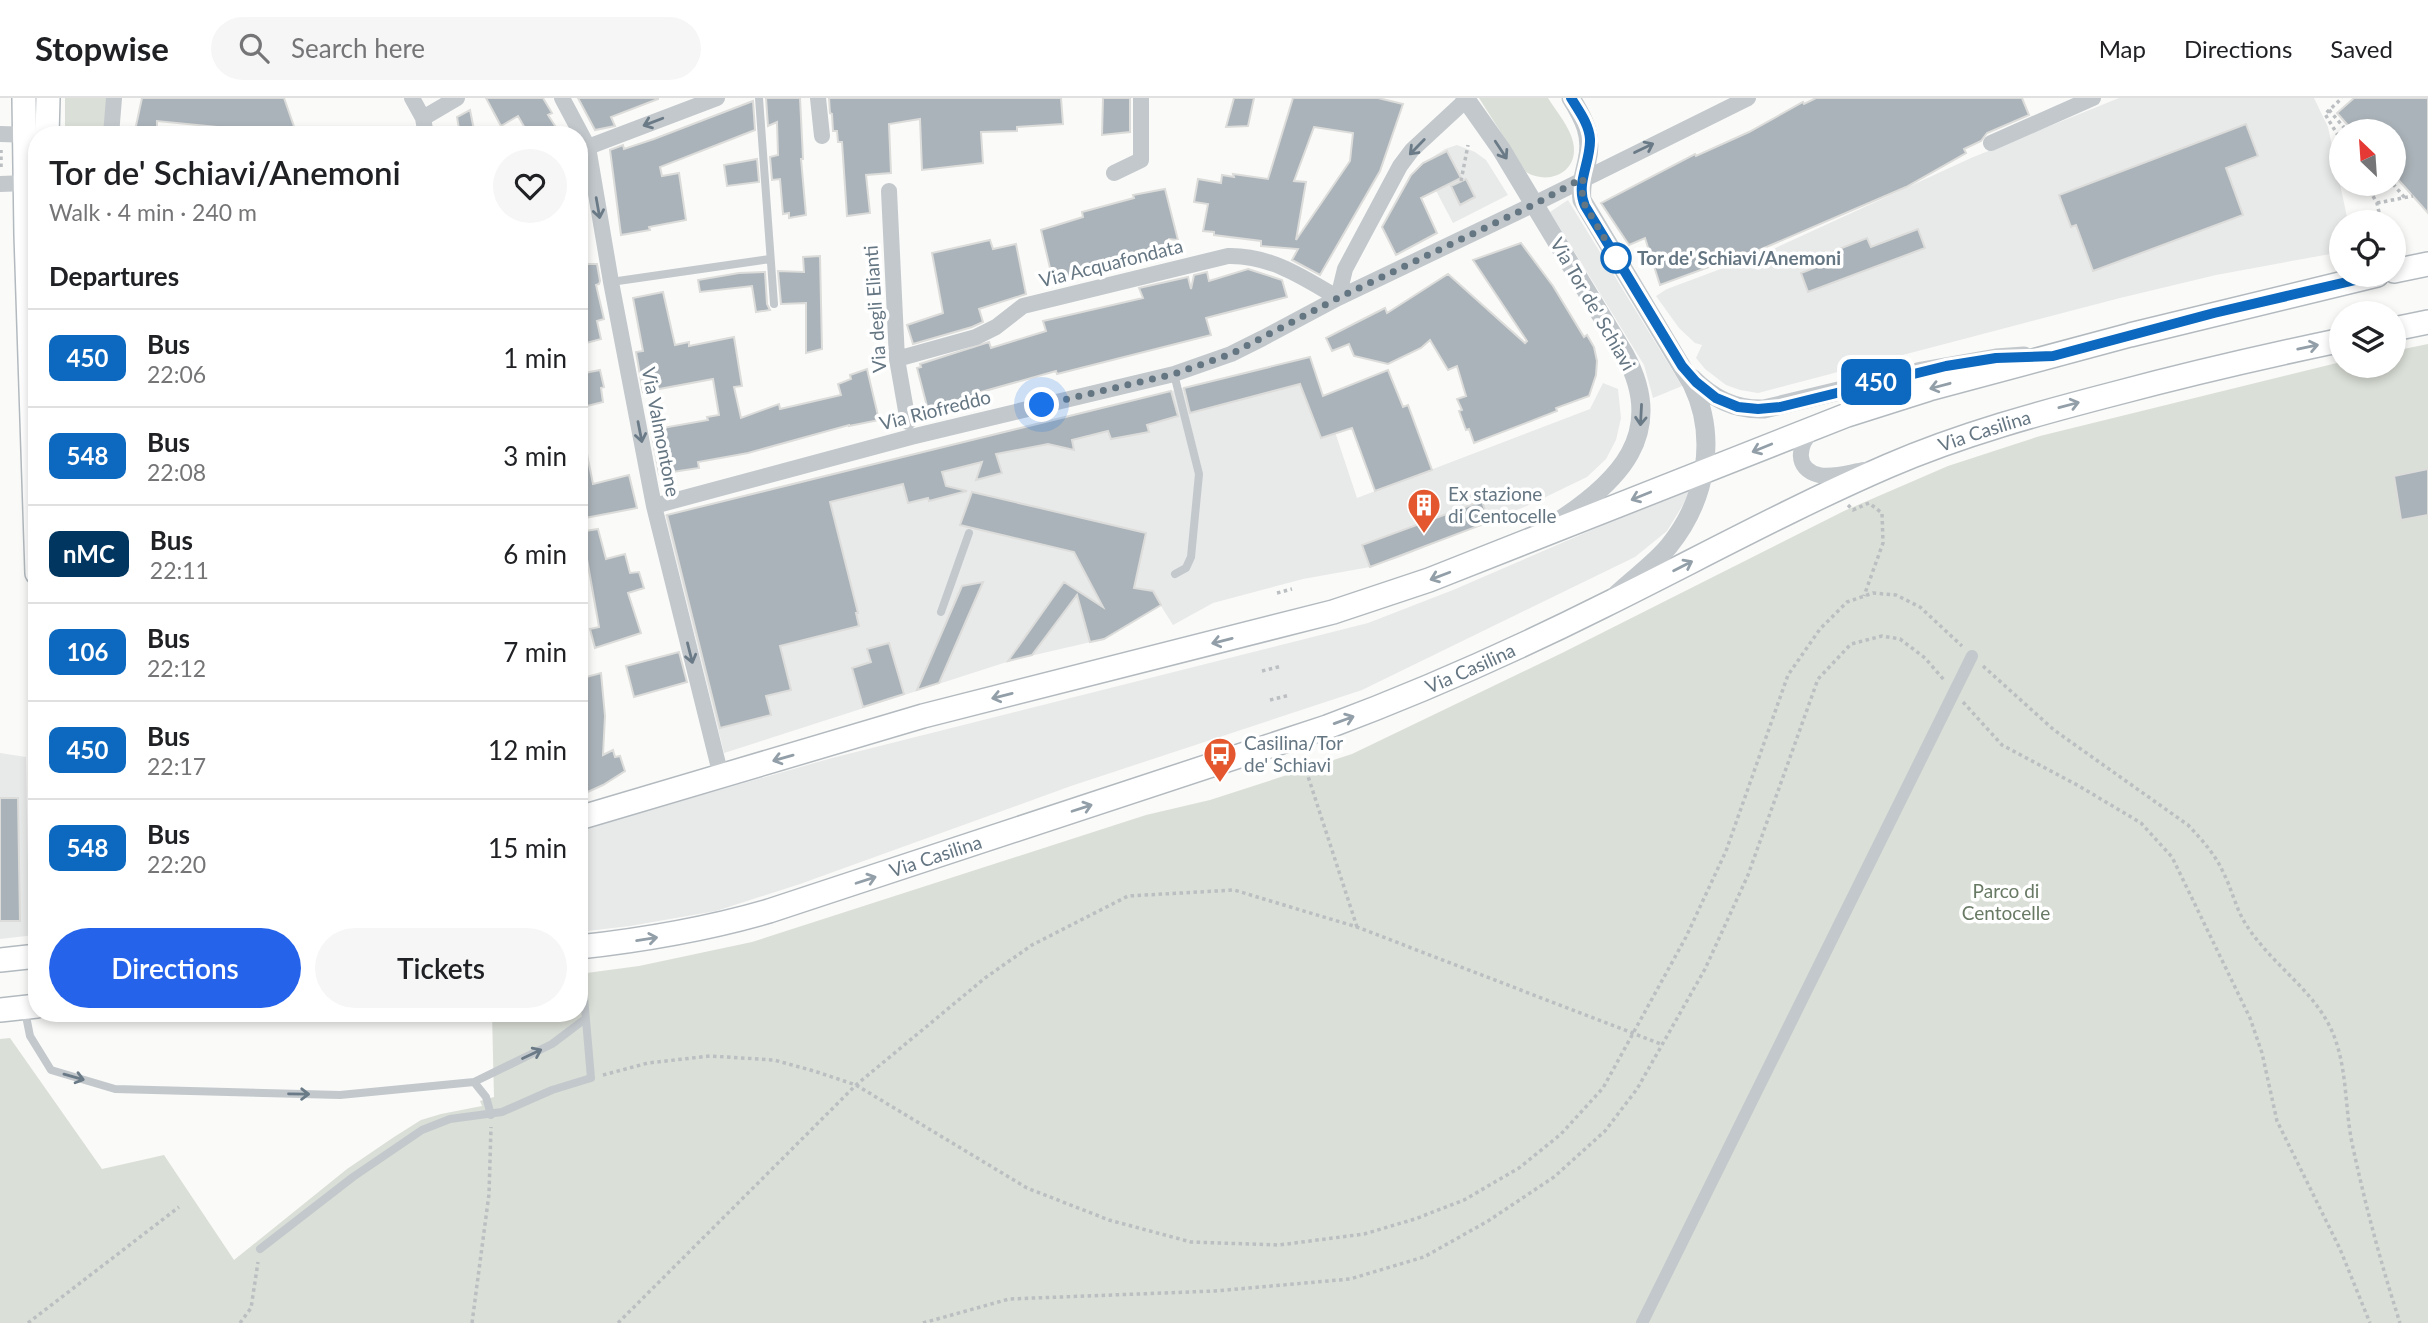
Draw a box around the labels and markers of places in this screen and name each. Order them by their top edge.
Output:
marker: Tor de' Schiavi/Anemoni [1601,243,1631,273]
place label: Tor de' Schiavi/Anemoni [1637,246,1841,269]
place label: Ex stazione di Centocelle [1448,482,1557,527]
building icon: Ex stazione di Centocelle [1405,486,1443,535]
place label: Casilina/Tor de' Schiavi [1244,731,1343,776]
bus stop icon: Casilina/Tor de' Schiavi [1201,735,1239,784]

